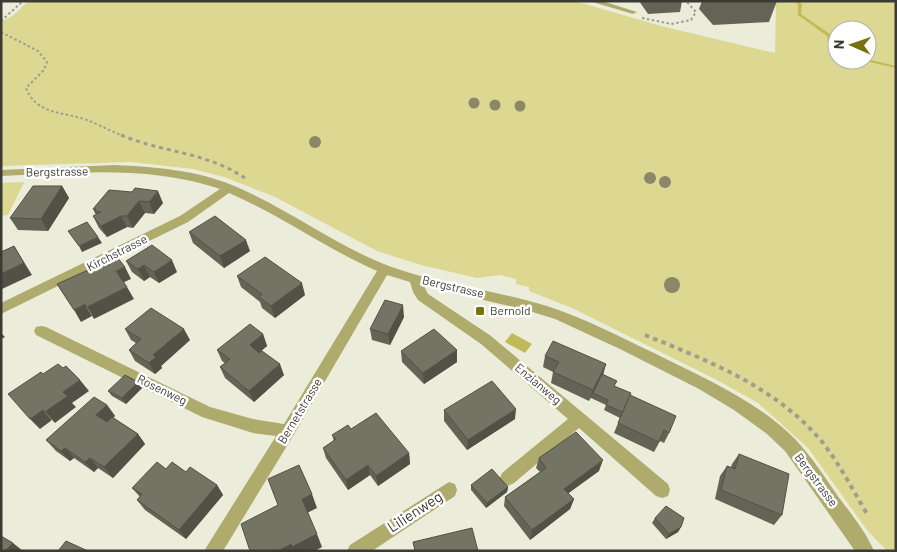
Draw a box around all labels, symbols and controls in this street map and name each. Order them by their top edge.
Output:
north arrow [827,20,877,70]
text: N [830,40,847,49]
street label: Bergstrasse [25,163,89,179]
street label: Kirchstrasse [84,231,149,273]
street label: Bergstrasse [421,272,485,300]
place label: Bernold [490,303,531,317]
marker: Bernold [474,305,486,317]
street label: Enzianweg [513,360,565,407]
street label: Rosenweg [135,371,190,407]
street label: Bernetstrasse [274,375,324,446]
street label: Bergstrasse [792,450,841,509]
street label: Lilienweg [383,487,445,536]

